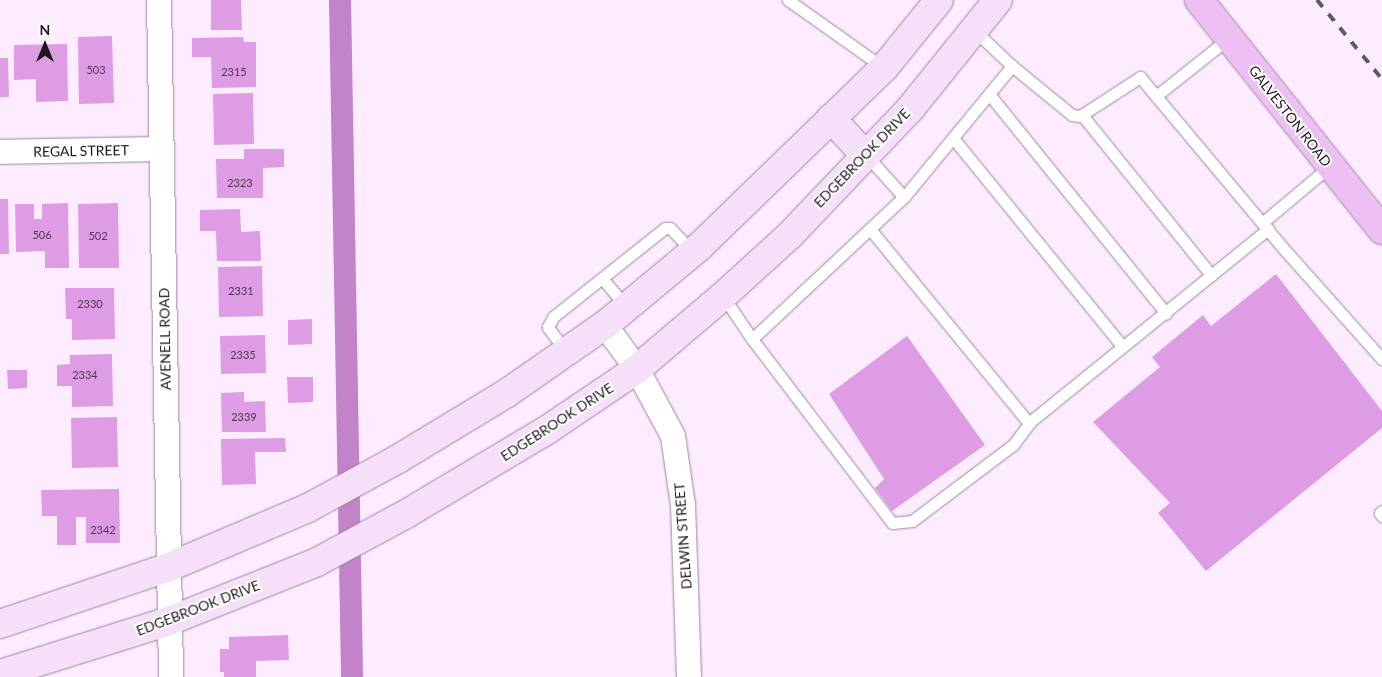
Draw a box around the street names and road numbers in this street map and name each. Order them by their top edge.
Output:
street label: GALVESTON ROAD [1245,62,1335,170]
street label: EDGEBROOK DRIVE [810,105,914,211]
street label: REGAL STREET [33,142,129,160]
street label: AVENELL ROAD [156,287,174,391]
street label: EDGEBROOK DRIVE [498,379,616,465]
street label: DELWIN STREET [671,482,695,590]
street label: EDGEBROOK DRIVE [134,577,262,639]

